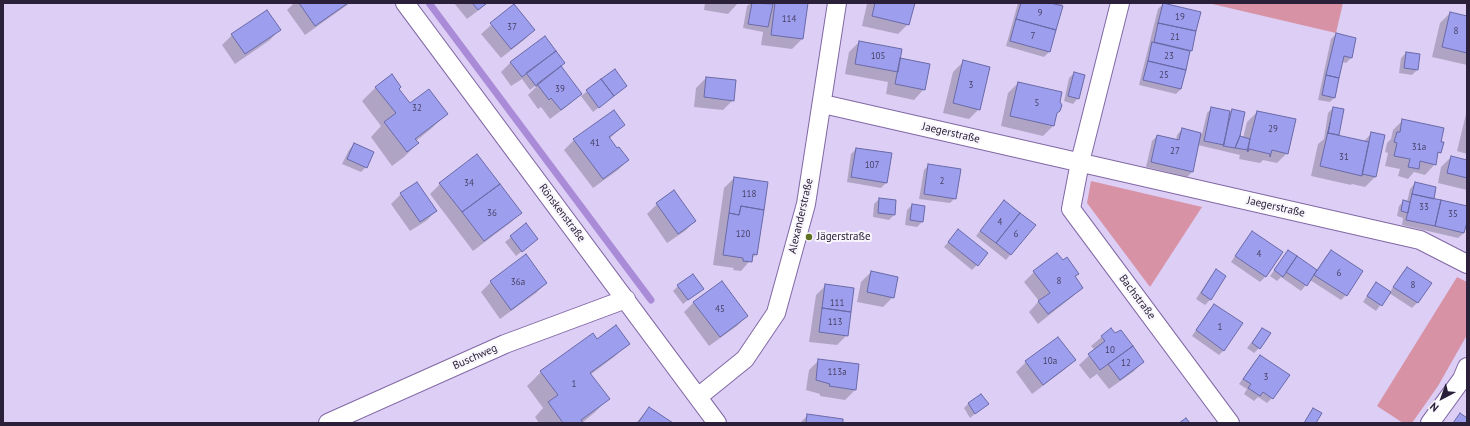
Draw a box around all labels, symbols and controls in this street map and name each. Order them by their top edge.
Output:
house number: 9 [1038,8,1042,18]
house number: 19 [1175,12,1185,22]
house number: 114 [782,14,796,24]
house number: 37 [507,22,517,32]
house number: 8 [1454,26,1458,36]
house number: 7 [1031,31,1035,41]
house number: 21 [1170,32,1180,42]
house number: 105 [871,51,885,61]
house number: 23 [1164,51,1174,61]
house number: 25 [1159,70,1169,80]
house number: 3 [969,80,973,90]
house number: 39 [555,84,565,94]
house number: 5 [1035,98,1039,108]
house number: 32 [412,103,422,113]
street label: Jaegerstraße [921,120,981,146]
house number: 29 [1268,124,1278,134]
house number: 41 [590,138,600,148]
house number: 31a [1412,142,1426,152]
house number: 27 [1170,146,1180,156]
house number: 31 [1339,152,1349,162]
house number: 107 [865,160,879,170]
house number: 2 [940,176,944,186]
street label: Alexanderstraße [786,177,816,255]
house number: 34 [464,178,474,188]
street label: Rönskenstraße [536,181,588,245]
house number: 118 [742,189,756,199]
street label: Jaegerstraße [1246,194,1306,220]
house number: 33 [1419,202,1429,212]
house number: 36 [487,208,497,218]
house number: 35 [1448,209,1458,219]
house number: 4 [998,217,1002,227]
house number: 120 [736,229,750,239]
house number: 6 [1014,229,1018,239]
place label: Jägerstraße [817,230,871,244]
marker: Jägerstraße [804,232,814,242]
house number: 4 [1257,249,1261,259]
house number: 6 [1337,268,1341,278]
street label: Bachstraße [1116,272,1158,322]
house number: 8 [1057,276,1061,286]
house number: 36a [511,277,525,287]
house number: 8 [1411,280,1415,290]
house number: 111 [830,298,844,308]
house number: 45 [715,304,725,314]
house number: 113 [828,317,842,327]
house number: 1 [1218,322,1222,332]
street label: Buschweg [451,341,499,373]
house number: 10 [1105,345,1115,355]
house number: 10a [1043,356,1057,366]
house number: 12 [1121,358,1131,368]
house number: 113a [827,367,847,377]
house number: 3 [1264,372,1268,382]
north arrow [1422,378,1462,418]
house number: 1 [572,379,576,389]
text: N [1427,399,1441,415]

